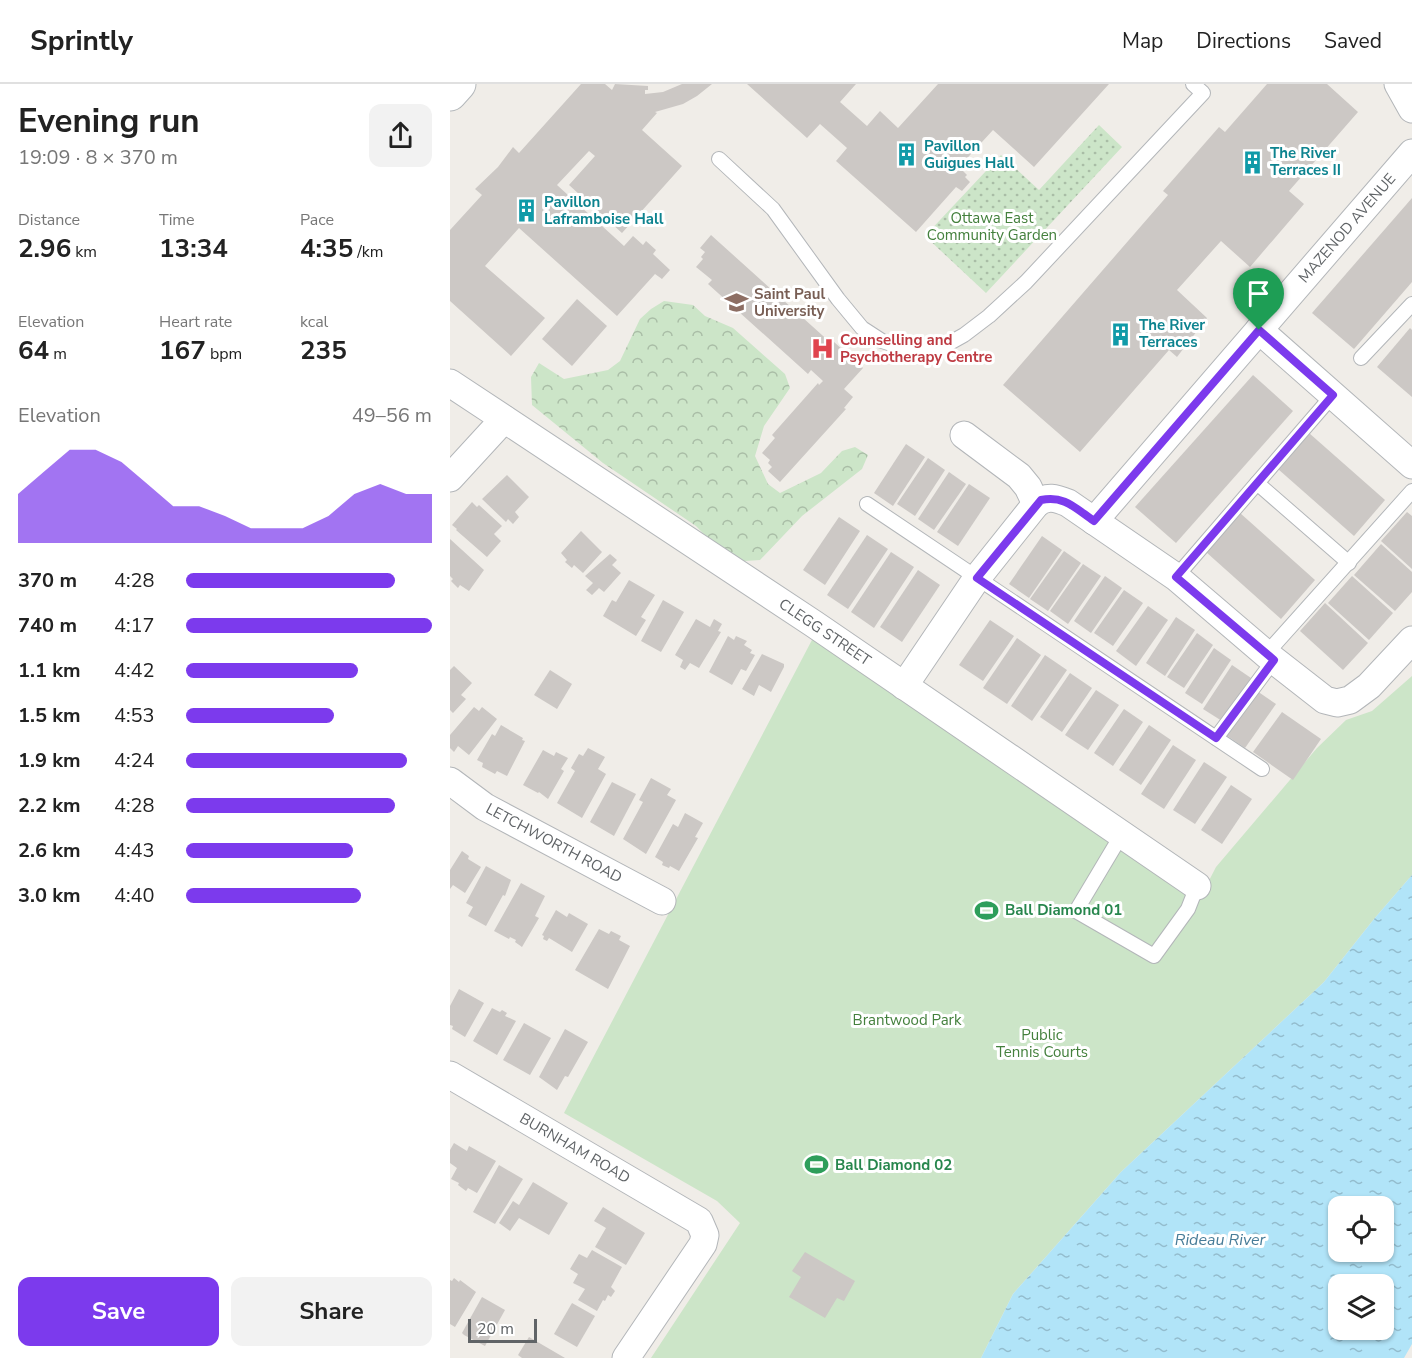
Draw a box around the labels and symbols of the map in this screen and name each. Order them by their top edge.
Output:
place label: Pavillon Guigues Hall [924,136,1014,173]
building icon: Pavillon Guigues Hall [893,142,919,168]
place label: The River Terraces II [1270,143,1341,180]
building icon: The River Terraces II [1239,149,1265,175]
street label: MAZENOD AVENUE [1294,169,1400,287]
place label: Pavillon Laframboise Hall [544,192,664,229]
building icon: Pavillon Laframboise Hall [513,198,539,224]
park label: Ottawa East Community Garden [927,208,1057,245]
pin [1233,268,1284,330]
place label: Saint Paul University [754,284,825,321]
school or university icon: Saint Paul University [723,290,749,316]
place label: The River Terraces [1139,315,1205,352]
building icon: The River Terraces [1108,321,1134,347]
place label: Counselling and Psychotherapy Centre [840,330,992,367]
hospital icon: Counselling and Psychotherapy Centre [809,336,835,362]
street label: CLEGG STREET [775,594,875,670]
street label: LETCHWORTH ROAD [482,799,626,887]
sports icon: Ball Diamond 01 [974,897,1000,923]
place label: Ball Diamond 01 [1005,900,1122,920]
park label: Brantwood Park [853,1010,962,1030]
park label: Public Tennis Courts [996,1025,1088,1062]
street label: BURNHAM ROAD [516,1108,634,1188]
sports icon: Ball Diamond 02 [804,1152,830,1178]
place label: Ball Diamond 02 [835,1155,952,1175]
water label: Rideau River [1175,1229,1267,1251]
scale bar [468,1316,537,1344]

